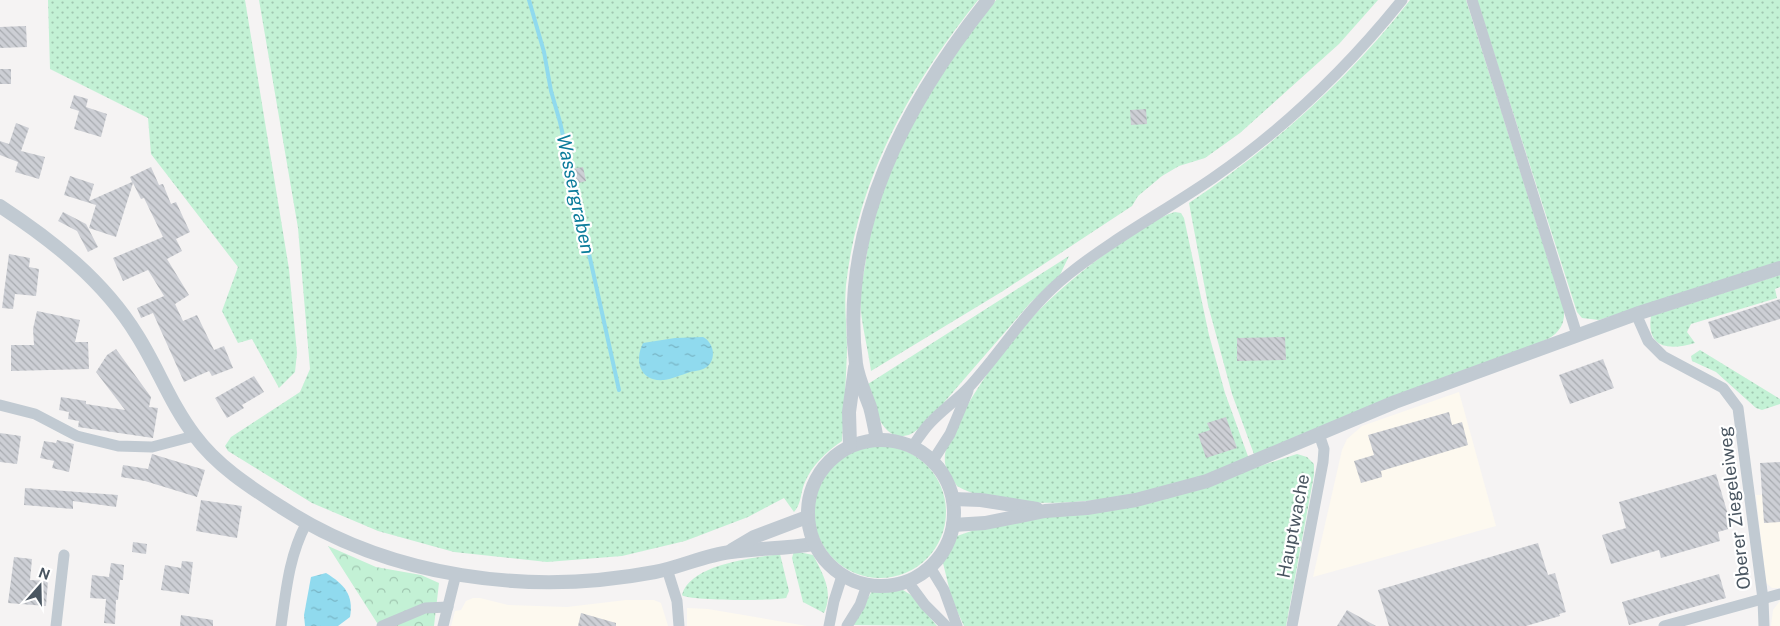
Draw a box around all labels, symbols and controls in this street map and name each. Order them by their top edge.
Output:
water label: Wassergraben [553,132,599,256]
street label: Oberer Ziegeleiweg [1714,425,1754,591]
street label: Hauptwache [1273,472,1313,580]
north arrow [15,561,65,611]
text: N [37,564,52,583]

